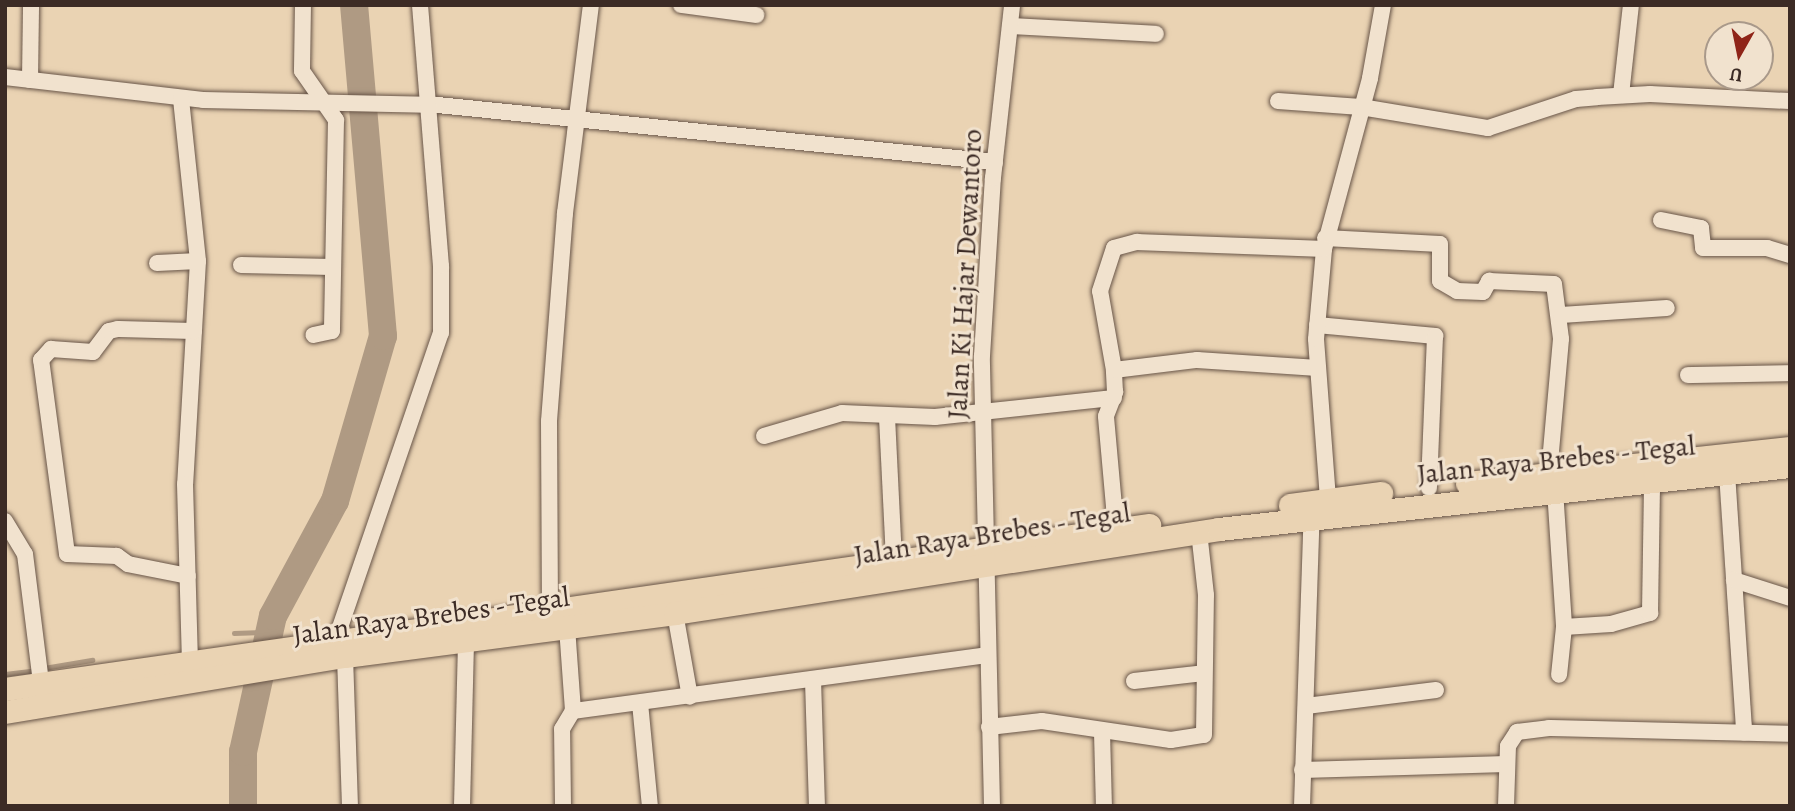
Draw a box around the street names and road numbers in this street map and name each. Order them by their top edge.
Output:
street label: Jalan Ki Hajar Dewantoro [941,128,989,420]
street label: Jalan Raya Brebes - Tegal [1415,429,1697,491]
street label: Jalan Raya Brebes - Tegal [851,495,1133,573]
street label: Jalan Raya Brebes - Tegal [290,580,572,652]

